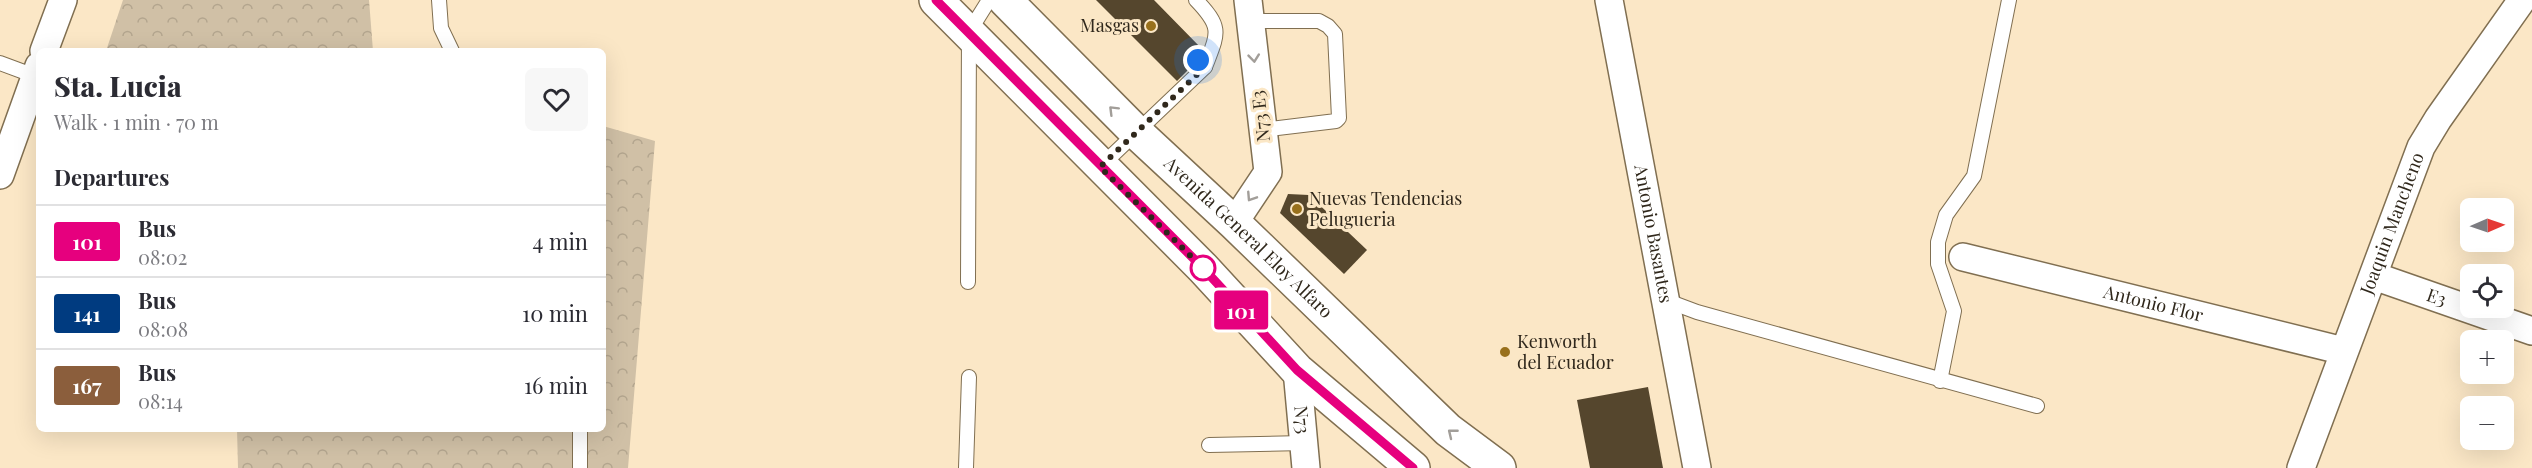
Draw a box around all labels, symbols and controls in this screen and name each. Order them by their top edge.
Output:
place label: Masgas [1080,13,1139,37]
marker: Masgas [1144,19,1158,33]
your location [1183,45,1213,75]
one-way arrow [1247,54,1260,63]
text: Sta. Lucia [54,67,182,104]
button: heart [525,68,588,131]
street label: N73 E3 [1245,89,1275,143]
one-way arrow [1110,106,1121,117]
text: Walk · 1 min · 70 m [54,108,219,135]
street label: Joaquin Mancheno [2354,149,2429,299]
street label: Avenida General Eloy Alfaro [1159,150,1338,323]
text: Departures [54,162,169,192]
street label: Antonio Basantes [1629,162,1679,305]
place label: Nuevas Tendencias Pelugueria [1309,186,1462,231]
one-way arrow [1247,191,1258,202]
north arrow [2460,198,2514,252]
map controls [2460,198,2514,450]
marker: Nuevas Tendencias Pelugueria [1290,202,1304,216]
text: Bus [138,213,176,243]
text: 4 min [533,226,588,256]
text: 101 [72,227,102,255]
text: 08:02 [138,243,187,270]
unlabelled marker [1190,255,1216,281]
button: locate [2460,264,2514,318]
street label: Antonio Flor [2100,279,2206,327]
street label: E3 [2424,282,2450,311]
text: Bus [138,285,176,315]
line badge: 101 [1206,290,1276,330]
text: 101 [1226,296,1256,324]
text: 10 min [522,298,588,328]
text: 141 [73,299,101,327]
text: 08:08 [138,315,188,342]
place label: Kenworth del Ecuador [1517,329,1614,374]
button: + [2460,330,2514,384]
marker: Kenworth del Ecuador [1498,345,1512,359]
text: Bus [138,357,176,387]
text: 16 min [524,370,588,400]
text: 167 [72,371,102,399]
text: 08:14 [138,387,183,414]
button: − [2460,396,2514,450]
street label: N73 [1289,405,1316,435]
one-way arrow [1448,429,1459,440]

